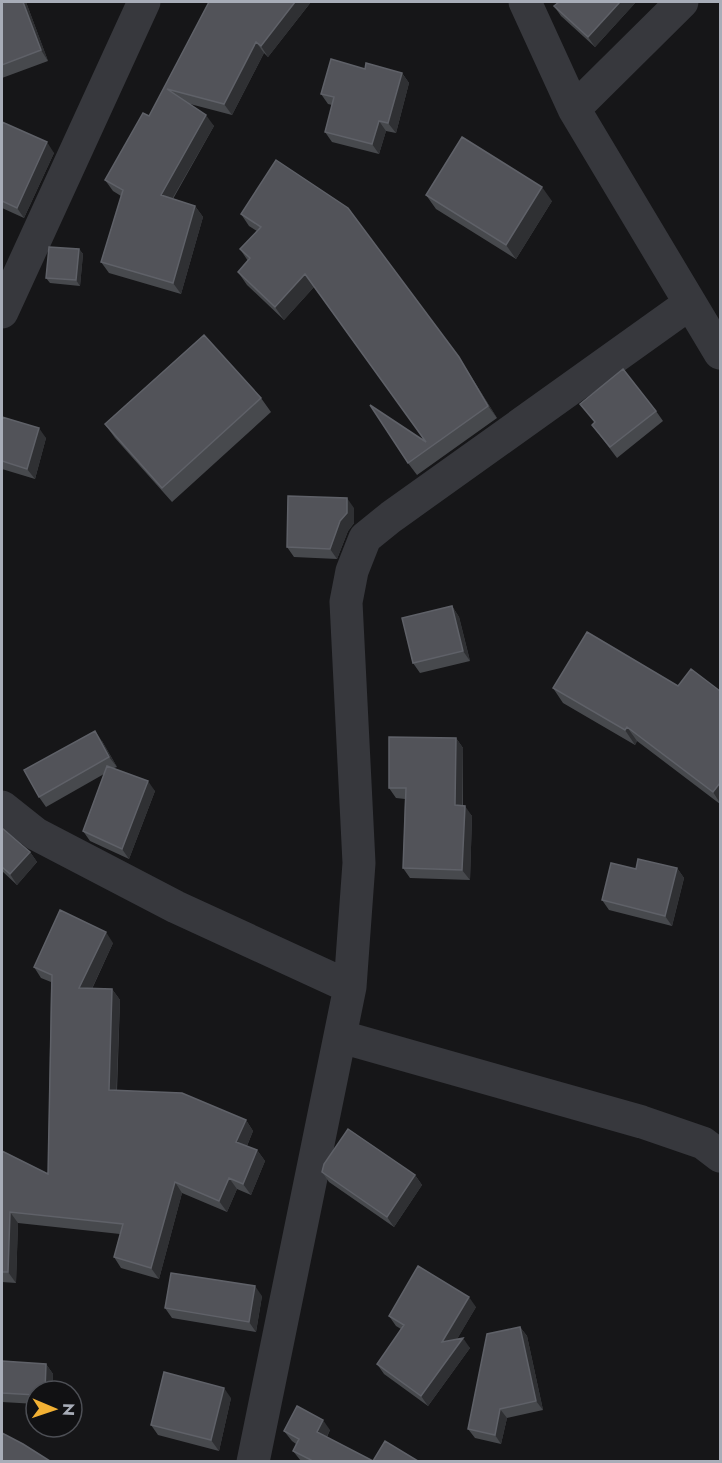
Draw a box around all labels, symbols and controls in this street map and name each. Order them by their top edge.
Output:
north arrow [24,1379,84,1439]
text: N [57,1403,80,1416]

